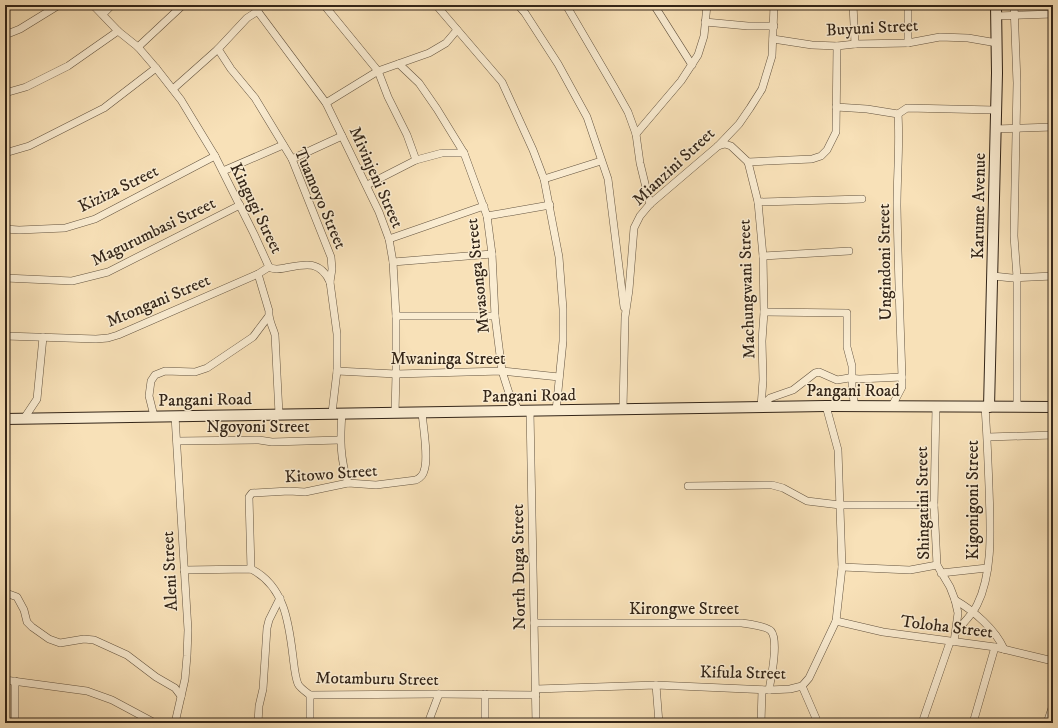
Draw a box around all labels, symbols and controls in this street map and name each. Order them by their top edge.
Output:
street label: Buyuni Street [825,15,919,41]
street label: Mivinjeni Street [344,123,409,232]
street label: Mianzini Street [628,123,720,211]
street label: Tuamoyo Street [289,144,352,253]
street label: Karume Avenue [967,153,991,259]
street label: Kingugi Street [225,159,288,258]
street label: Kiziza Street [75,160,163,218]
street label: Magurumbasi Street [88,192,220,272]
street label: Ungindoni Street [873,203,897,321]
street label: Mwasonga Street [461,217,495,334]
street label: Machungwani Street [734,218,760,359]
street label: Mtongani Street [103,269,214,333]
street label: Mwaninga Street [391,348,506,370]
street label: Pangani Road [806,380,900,402]
street label: Pangani Road [482,384,577,408]
street label: Pangani Road [158,388,253,412]
street label: Ngoyoni Street [206,416,310,438]
street label: Kigonigoni Street [962,440,984,560]
street label: Shingatini Street [911,445,935,560]
street label: Kitowo Street [284,460,379,488]
street label: North Duga Street [507,503,531,630]
street label: Aleni Street [157,530,183,611]
street label: Kirongwe Street [629,598,740,620]
street label: Toloha Street [900,610,995,644]
street label: Kifula Street [700,661,787,685]
street label: Motamburu Street [315,667,439,691]

